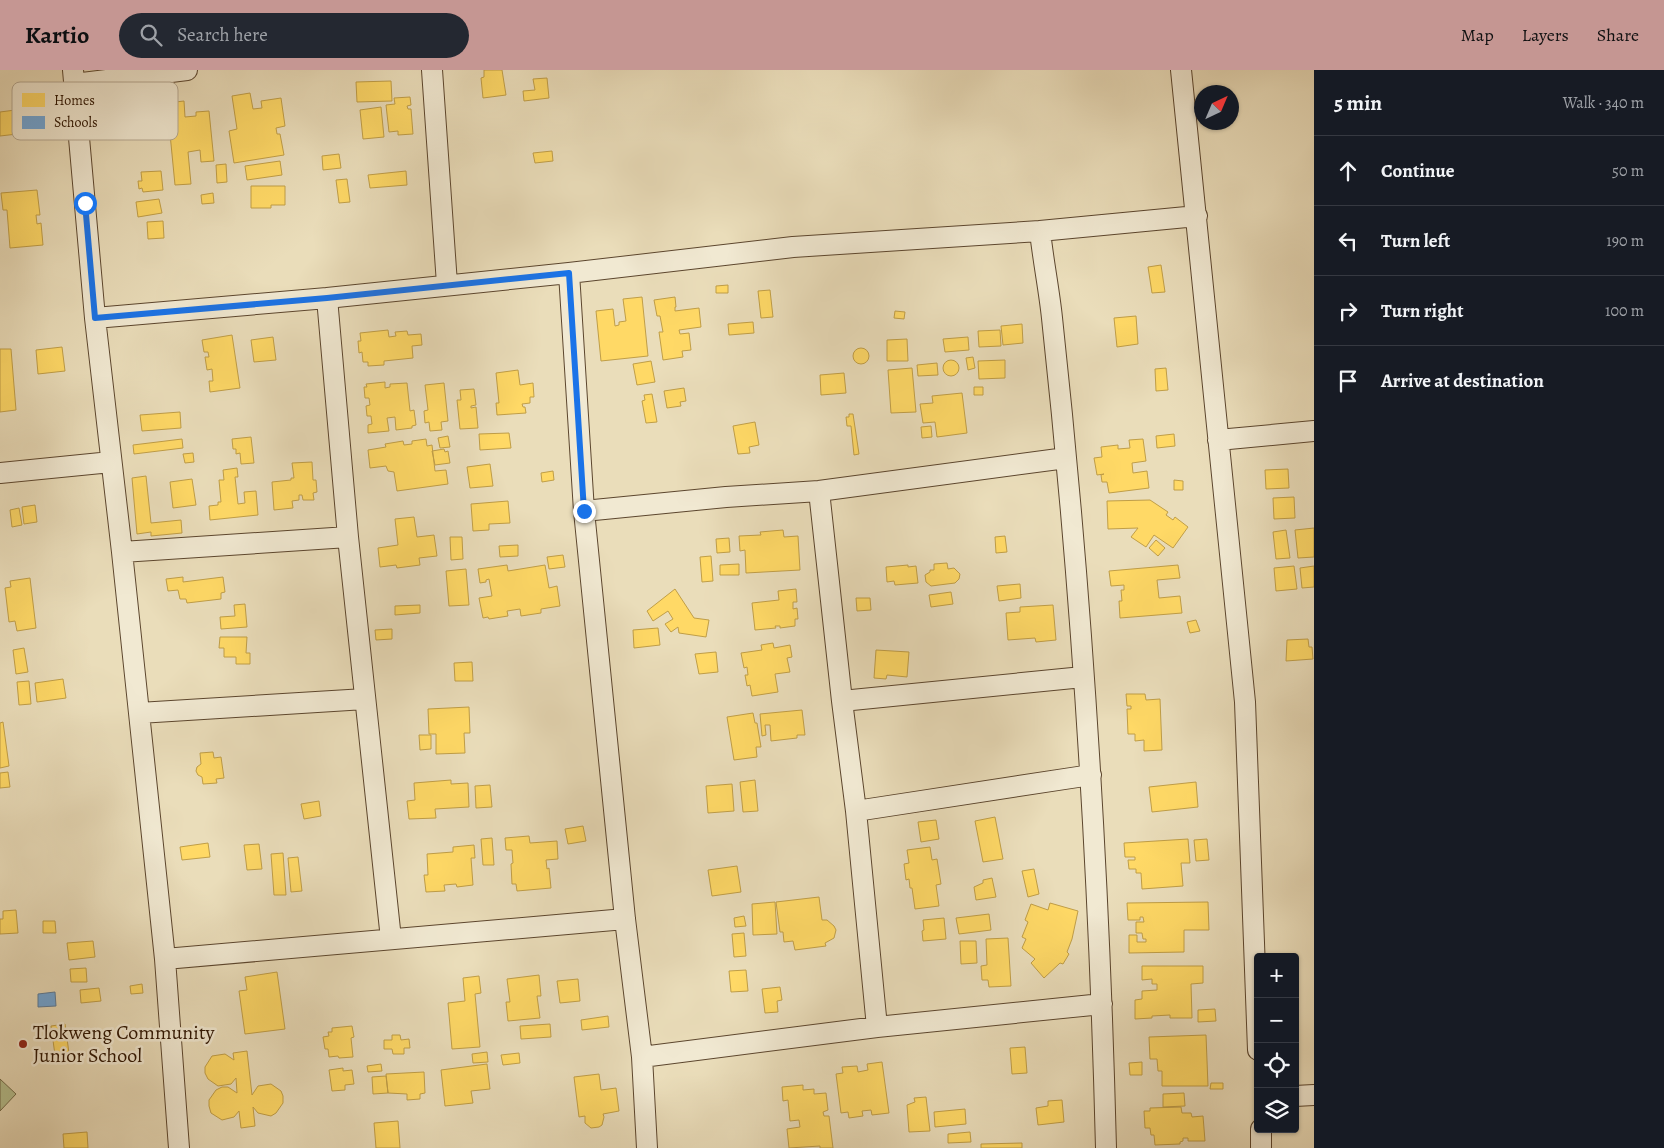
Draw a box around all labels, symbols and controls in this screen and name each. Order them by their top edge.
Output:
search box [119,13,469,58]
text: Kartio [25,19,89,51]
icon: search [137,21,165,49]
text: Search here [177,22,268,48]
text: Map [1461,23,1494,47]
text: Layers [1522,23,1569,47]
text: Share [1597,23,1639,47]
legend [12,82,178,140]
north arrow [1194,85,1239,130]
text: 5 min [1334,89,1382,117]
text: Homes [54,91,95,110]
text: Walk · 340 m [1563,92,1644,114]
text: Schools [54,113,98,132]
icon: ahead [1334,157,1362,185]
text: Continue [1381,158,1455,184]
text: 50 m [1612,160,1644,182]
route start [74,192,97,215]
icon: left [1334,227,1362,255]
text: Turn left [1381,228,1450,254]
text: 190 m [1606,230,1644,252]
icon: right [1334,297,1362,325]
text: Turn right [1381,298,1463,324]
text: 100 m [1605,300,1644,322]
icon: arrive [1334,367,1362,395]
text: Arrive at destination [1381,368,1544,394]
route end [573,500,596,523]
map controls [1254,953,1299,1133]
button: + [1254,953,1299,998]
button: − [1254,998,1299,1043]
place label: Tlokweng Community Junior School [33,1019,216,1069]
marker: Tlokweng Community Junior School [17,1038,29,1050]
button: locate [1254,1043,1299,1088]
button: layers [1254,1088,1299,1133]

